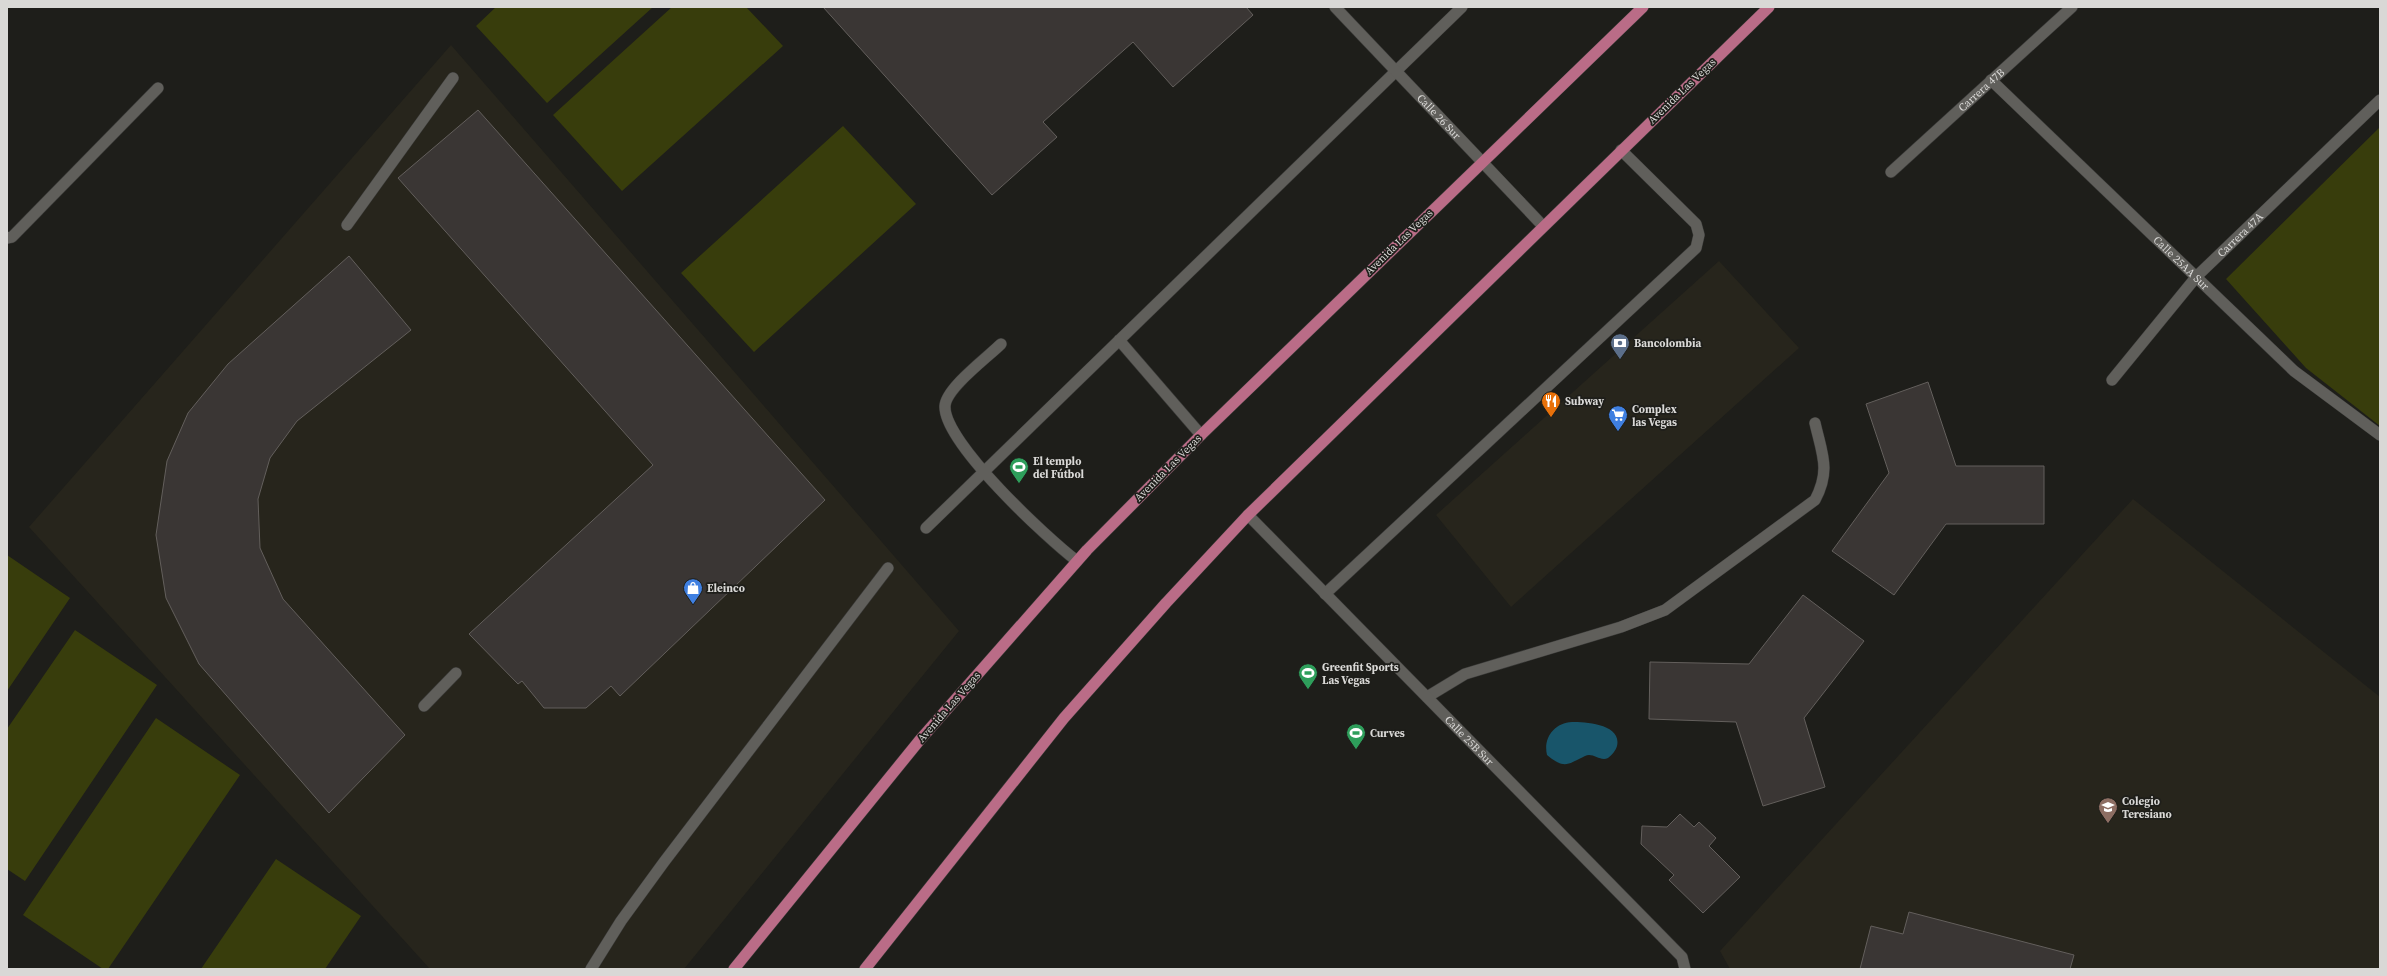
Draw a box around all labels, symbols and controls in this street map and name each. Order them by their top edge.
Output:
street label: Avenida Las Vegas [1645,55,1719,127]
street label: Carrera 47B [1955,65,2008,115]
street label: Calle 26 Sur [1414,90,1464,143]
street label: Avenida Las Vegas [1362,206,1436,278]
street label: Carrera 47A [2214,209,2267,260]
street label: Calle 25AA Sur [2150,232,2213,294]
bank icon: Bancolombia [1609,332,1631,360]
place label: Bancolombia [1634,336,1701,351]
restaurant icon: Subway [1540,390,1562,418]
place label: Subway [1565,394,1604,409]
place label: Complex las Vegas [1632,402,1677,430]
supermarket icon: Complex las Vegas [1607,404,1629,432]
street label: Avenida Las Vegas [1131,431,1205,505]
place label: El templo del Fútbol [1033,454,1085,482]
sports icon: El templo del Fútbol [1008,456,1030,484]
shop icon: Eleinco [682,577,704,605]
place label: Eleinco [707,581,745,596]
place label: Greenfit Sports Las Vegas [1322,660,1399,688]
sports icon: Greenfit Sports Las Vegas [1297,662,1319,690]
street label: Avenida Las Vegas [914,668,984,746]
street label: Calle 25B Sur [1441,712,1498,769]
sports icon: Curves [1345,722,1367,750]
place label: Curves [1370,726,1405,741]
place label: Colegio Teresiano [2122,794,2172,822]
school or university icon: Colegio Teresiano [2097,796,2119,824]

